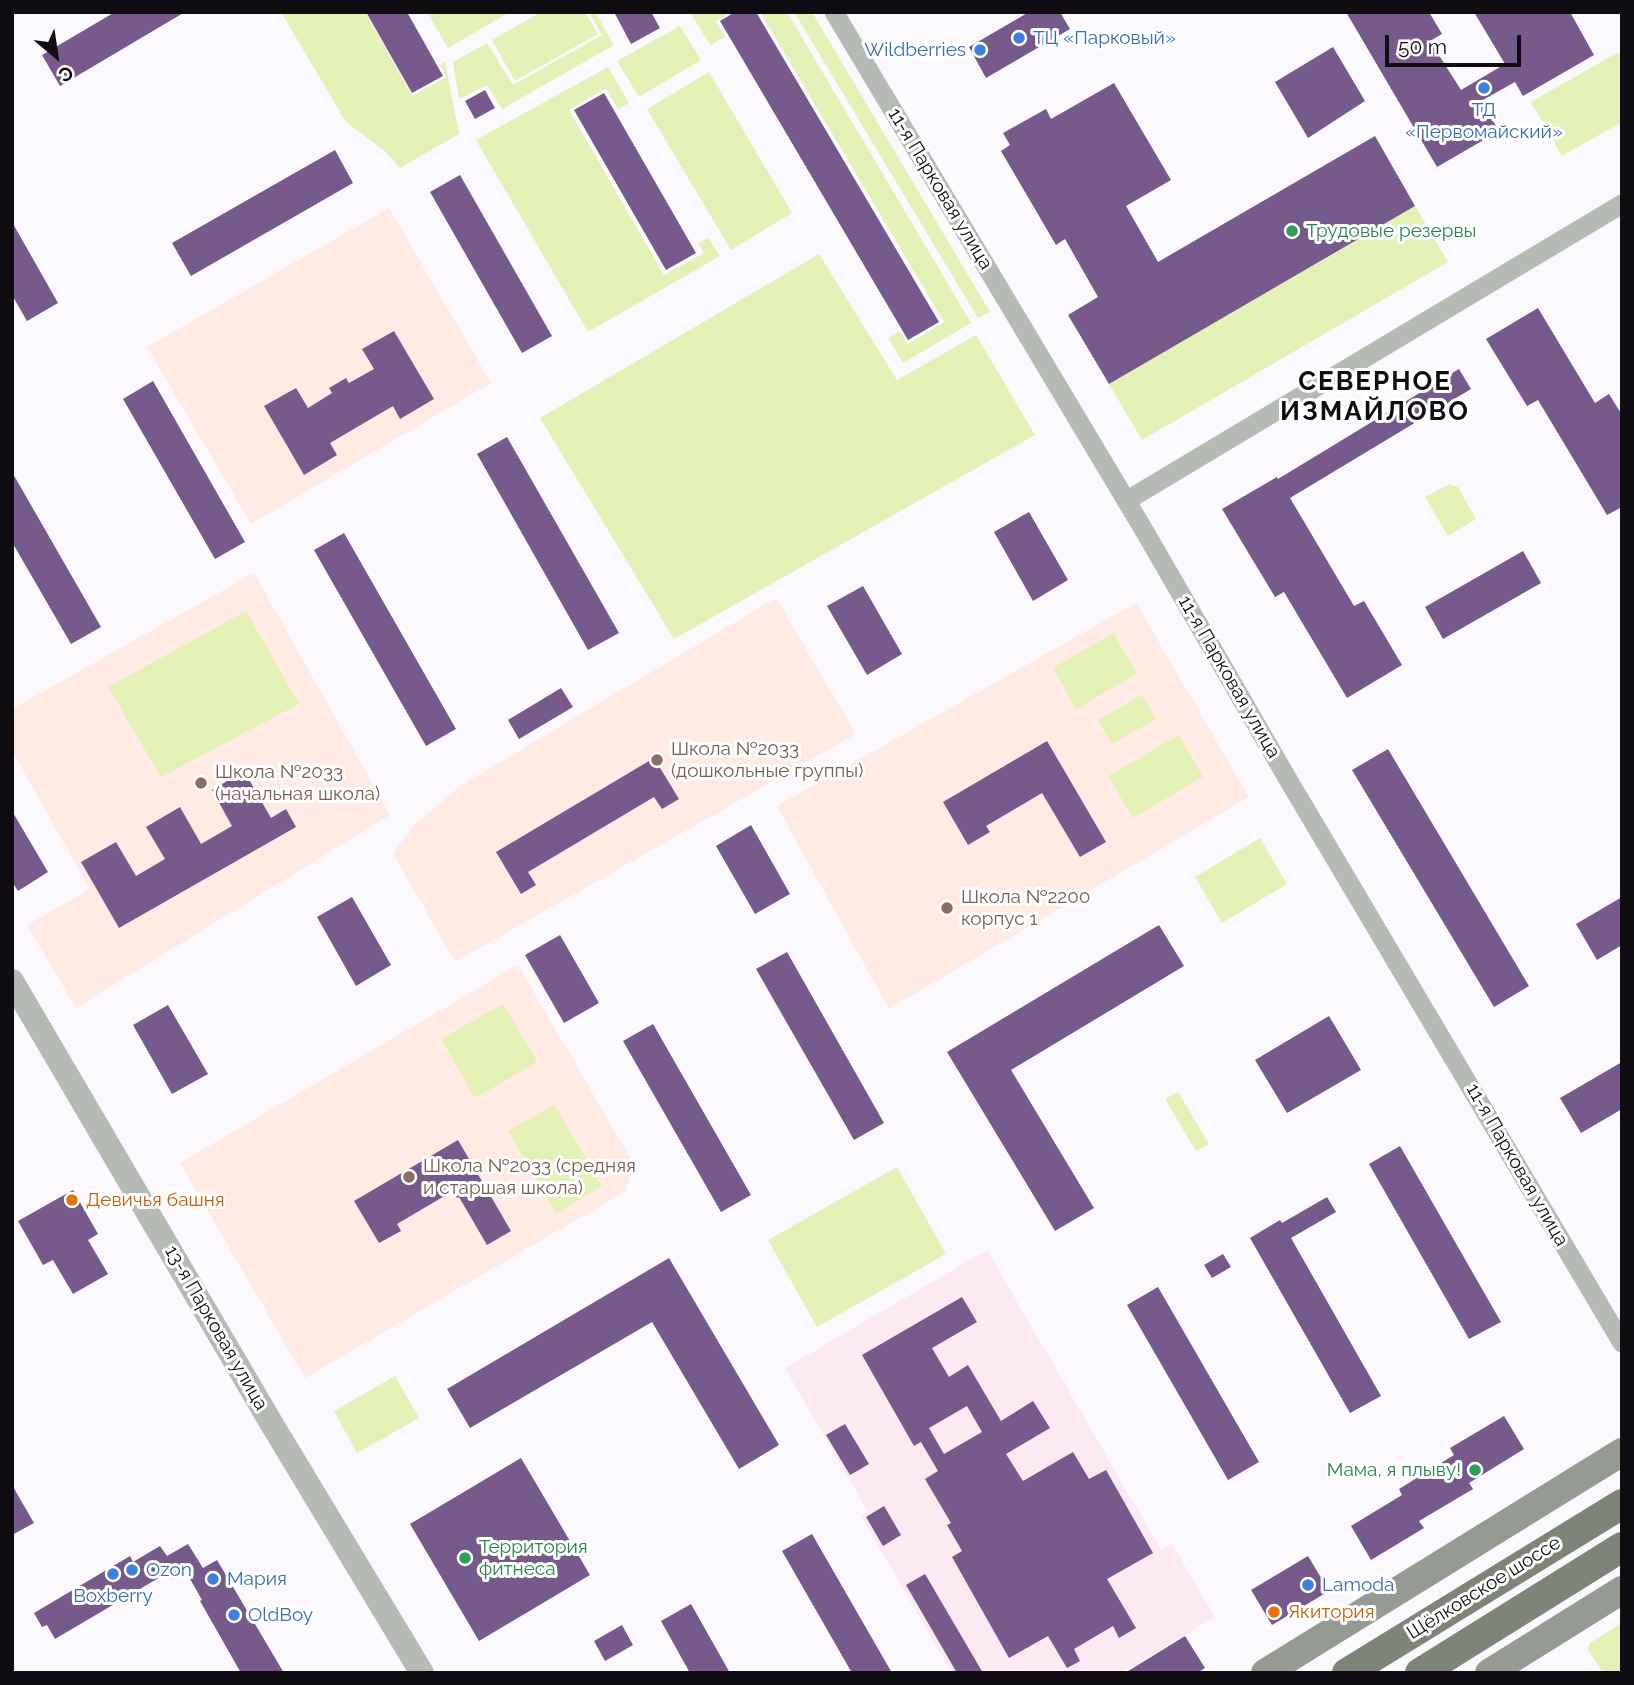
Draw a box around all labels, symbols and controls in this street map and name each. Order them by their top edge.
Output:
north arrow [21,21,91,91]
scale bar [1389,21,1526,65]
place label: ТЦ «Парковый» [1033,27,1176,49]
marker: ТЦ «Парковый» [1011,30,1027,46]
text: 50 m [1398,34,1447,59]
place label: Wildberries [864,39,966,61]
marker: Wildberries [972,42,988,58]
text: С [55,62,77,87]
marker: ТД «Первомайский» [1476,80,1492,96]
place label: ТД «Первомайский» [1405,99,1563,143]
street label: 11-я Парковая улица [883,104,997,274]
place label: Трудовые резервы [1306,220,1476,242]
marker: Трудовые резервы [1284,223,1300,239]
district label: СЕВЕРНОЕ ИЗМАЙЛОВО [1281,366,1469,428]
street label: 11-я Парковая улица [1173,592,1285,762]
place label: Школа №2033 (дошкольные группы) [671,738,863,782]
marker: Школа №2033 (дошкольные группы) [649,752,665,768]
place label: Школа №2033 (начальная школа) [215,761,380,805]
marker: Школа №2033 (начальная школа) [193,775,209,791]
place label: Школа №2200 корпус 1 [961,886,1090,930]
marker: Школа №2200 корпус 1 [939,900,955,916]
street label: 11-я Парковая улица [1461,1080,1573,1250]
place label: Школа №2033 (средняя и старшая школа) [423,1155,636,1199]
marker: Школа №2033 (средняя и старшая школа) [401,1169,417,1185]
place label: Девичья башня [86,1189,225,1211]
marker: Девичья башня [64,1192,80,1208]
street label: 13-я Парковая улица [160,1242,272,1414]
place label: Мама, я плыву! [1327,1459,1461,1481]
marker: Мама, я плыву! [1467,1462,1483,1478]
street label: Щёлковское шоссе [1403,1531,1565,1645]
place label: Территория фитнеса [479,1536,588,1580]
marker: Территория фитнеса [457,1550,473,1566]
place label: Ozon [146,1559,192,1581]
marker: Ozon [124,1562,140,1578]
marker: Boxberry [105,1566,121,1582]
place label: Мария [227,1568,287,1590]
marker: Мария [205,1571,221,1587]
place label: Lamoda [1322,1574,1394,1596]
marker: Lamoda [1300,1577,1316,1593]
place label: Boxberry [73,1585,153,1607]
place label: Якитория [1288,1601,1374,1623]
place label: OldBoy [248,1604,313,1626]
marker: Якитория [1266,1604,1282,1620]
marker: OldBoy [226,1607,242,1623]

